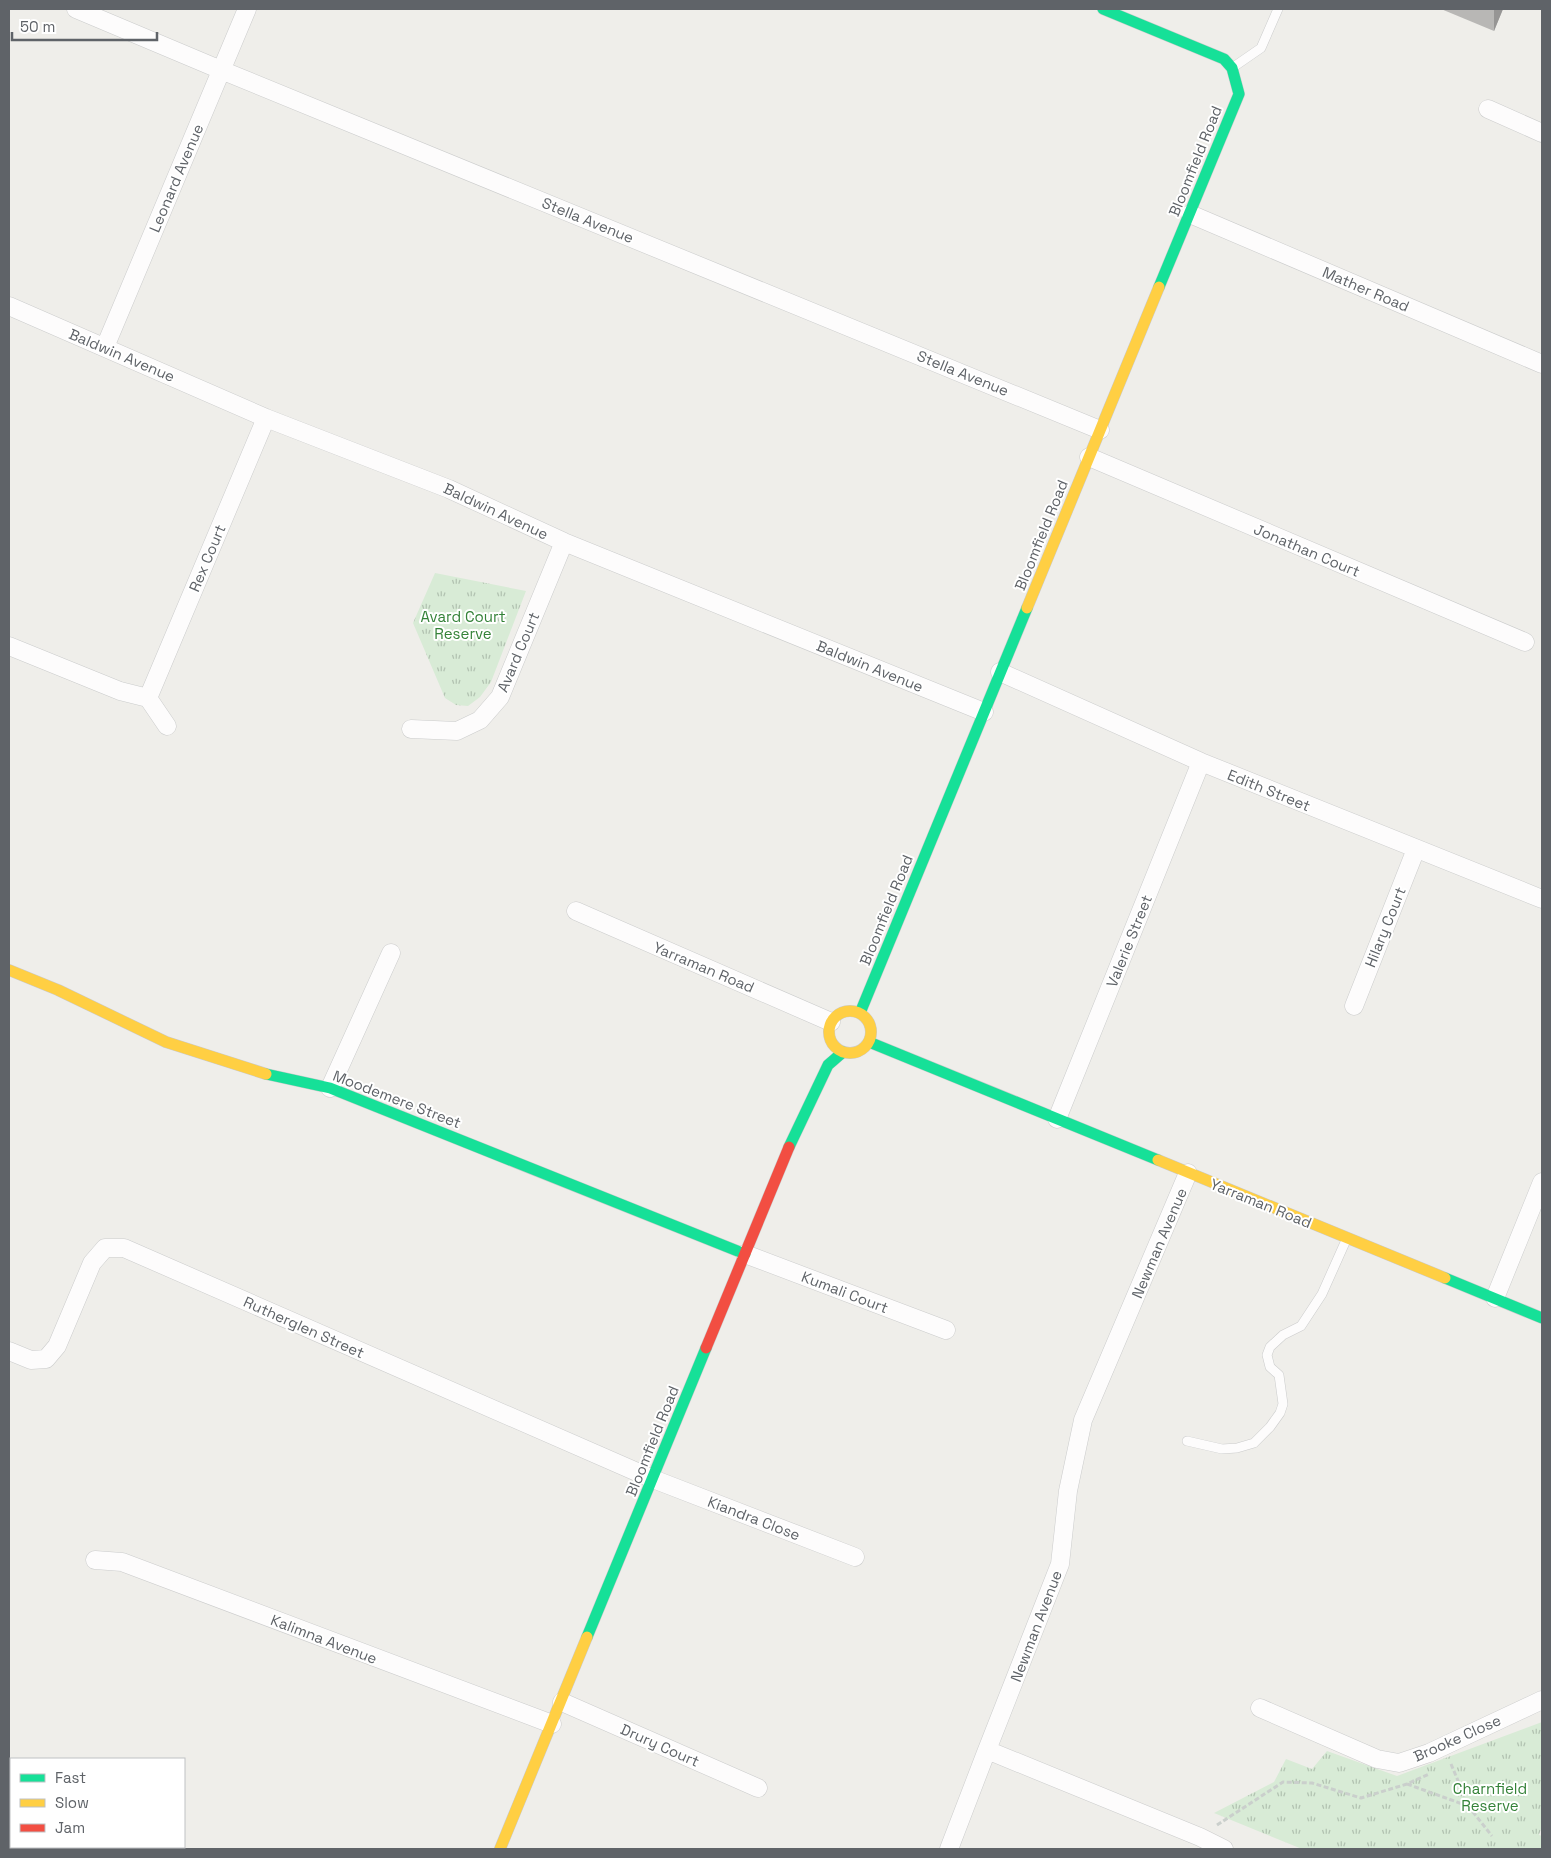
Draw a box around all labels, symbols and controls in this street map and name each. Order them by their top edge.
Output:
scale bar [12,10,158,42]
text: 50 m [20,17,55,36]
street label: Bloomfield Road [1164,103,1226,219]
street label: Leonard Avenue [145,121,207,235]
street label: Stella Avenue [539,193,637,247]
street label: Mather Road [1320,262,1412,316]
street label: Baldwin Avenue [66,324,178,386]
street label: Stella Avenue [914,346,1012,400]
street label: Bloomfield Road [1010,477,1072,593]
street label: Baldwin Avenue [441,478,552,544]
street label: Jonathan Court [1251,519,1363,581]
street label: Rex Court [184,521,230,595]
park label: Avard Court Reserve [420,607,506,643]
street label: Avard Court [493,609,543,695]
street label: Baldwin Avenue [814,636,926,696]
street label: Edith Street [1225,765,1313,815]
street label: Bloomfield Road [855,852,917,968]
street label: Hilary Court [1360,884,1410,970]
street label: Valerie Street [1102,892,1156,990]
street label: Yarraman Road [651,937,757,997]
street label: Moodemere Street [330,1066,464,1132]
street label: Yarraman Road [1208,1174,1314,1232]
street label: Newman Avenue [1127,1185,1191,1301]
street label: Kumali Court [799,1267,891,1317]
street label: Rutherglen Street [241,1292,367,1362]
street label: Bloomfield Road [621,1383,683,1499]
street label: Kiandra Close [705,1492,803,1544]
street label: Newman Avenue [1006,1567,1066,1685]
street label: Kalimna Avenue [268,1610,380,1668]
street label: Brooke Close [1410,1710,1504,1766]
street label: Drury Court [618,1719,702,1771]
legend [10,1758,185,1848]
text: Fast [55,1768,86,1787]
park label: Charnfield Reserve [1453,1779,1527,1815]
text: Slow [55,1793,89,1812]
text: Jam [55,1818,85,1837]

